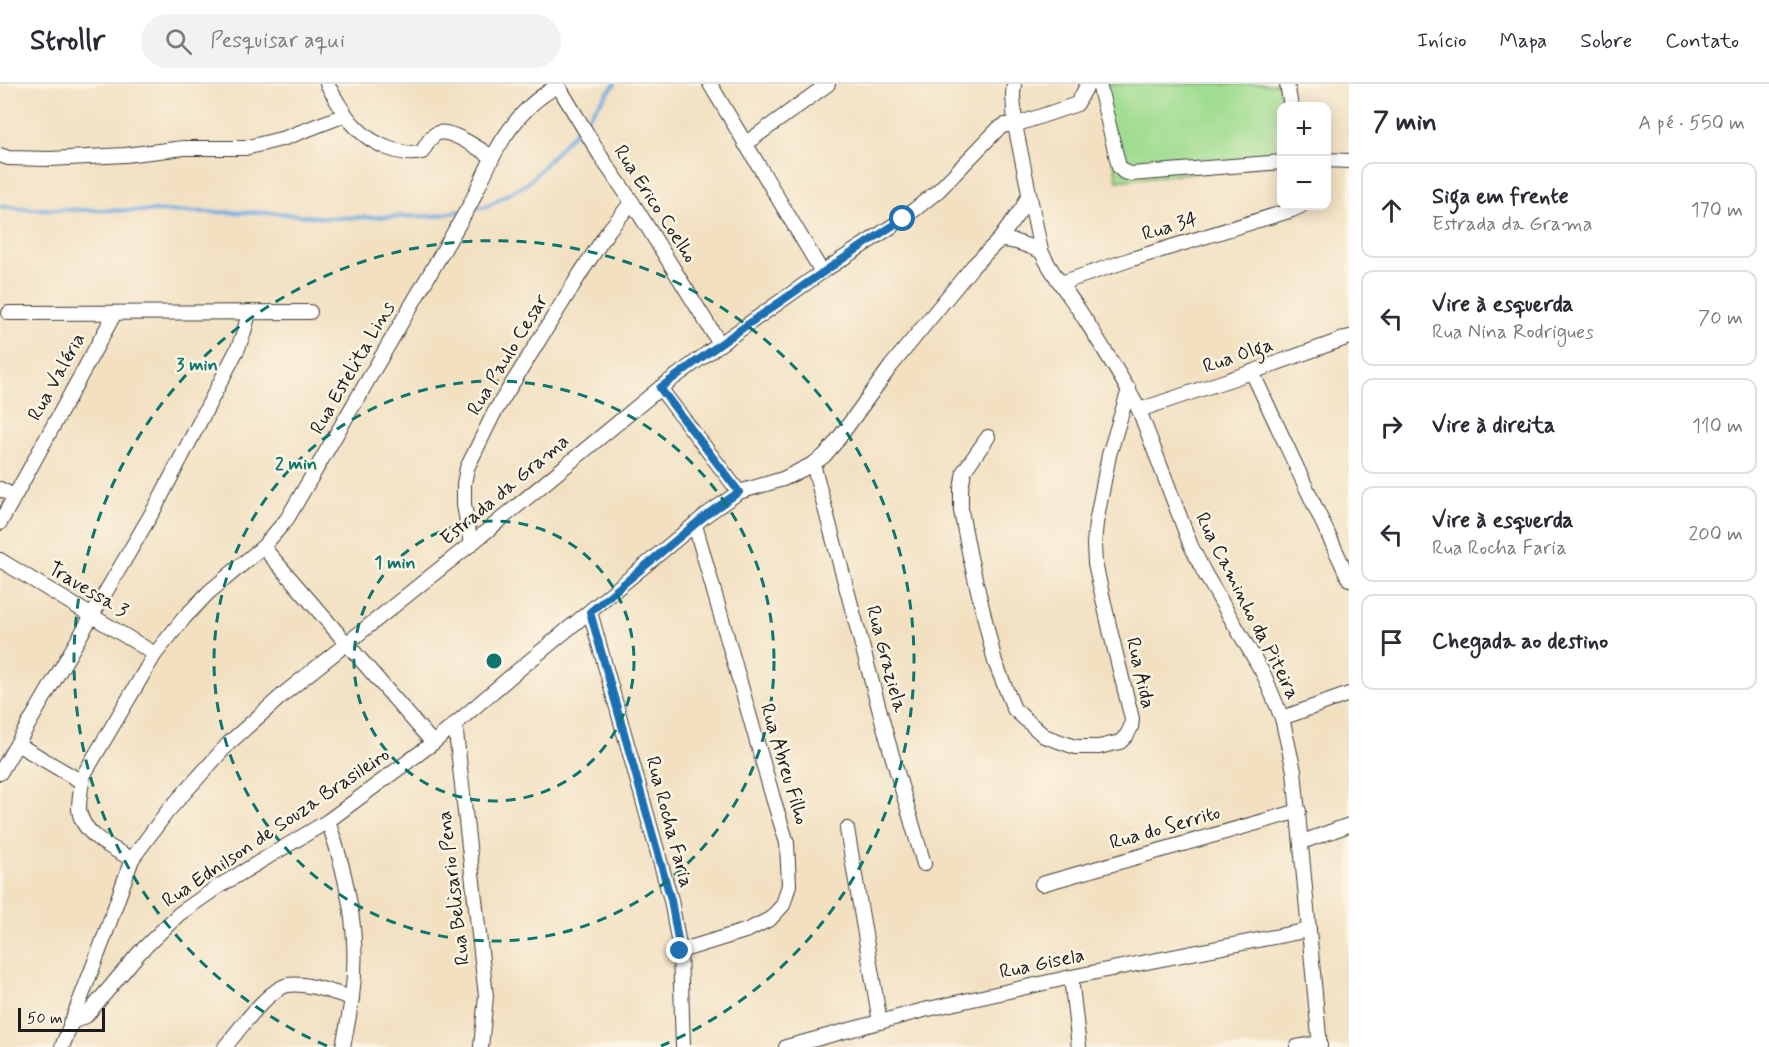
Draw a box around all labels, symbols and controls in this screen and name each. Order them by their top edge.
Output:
search box [141,14,561,68]
text: Strollr [30,23,105,60]
icon: search [162,25,195,58]
text: Pesquisar aqui [210,27,345,55]
text: Início [1417,27,1467,55]
text: Mapa [1500,27,1547,55]
text: Sobre [1580,27,1632,55]
text: Contato [1665,27,1739,55]
map controls [1277,102,1331,210]
button: + [1277,102,1331,156]
text: 7 min [1373,106,1437,140]
text: A pé · 550 m [1638,110,1745,137]
street label: Rua Erico Coelho [607,140,703,268]
button: − [1277,156,1331,210]
text: Siga em frente [1432,183,1569,211]
icon: ahead [1375,194,1408,227]
text: 170 m [1691,197,1743,224]
route start [889,205,915,231]
street label: Rua 34 [1139,206,1201,248]
text: Estrada da Grama [1432,211,1593,238]
street label: Rua Paulo Cesar [461,289,555,421]
text: Vire à esquerda [1432,291,1573,319]
street label: Rua Estelita Lins [304,296,402,439]
icon: left [1375,302,1408,335]
text: 70 m [1698,305,1743,332]
text: Rua Nina Rodrigues [1432,319,1594,346]
street label: Rua Valéria [22,328,92,426]
street label: Rua Olga [1199,331,1277,382]
text: 3 min [176,353,218,377]
icon: right [1375,410,1408,443]
text: Vire à direita [1432,412,1555,440]
text: 110 m [1692,413,1743,440]
street label: Estrada da Grama [435,428,575,552]
text: 2 min [275,452,317,476]
text: Vire à esquerda [1432,507,1573,535]
street label: Rua Caminho da Piteira [1188,508,1306,704]
icon: left [1375,518,1408,551]
text: 200 m [1688,521,1743,548]
text: Rua Rocha Faria [1432,535,1567,562]
text: 1 min [374,551,416,575]
street label: Travessa 3 [43,555,133,625]
street label: Rua Graziela [859,603,913,716]
icon: arrive [1375,626,1408,659]
text: Chegada ao destino [1432,628,1608,656]
street label: Rua Aida [1119,635,1161,711]
centre of rings [484,651,504,671]
street label: Rua Abreu Filho [753,700,815,828]
street label: Rua Ednilson de Souza Brasileiro [157,742,395,914]
street label: Rua Rocha Faria [639,753,699,891]
street label: Rua do Serrito [1106,799,1224,857]
street label: Rua Belisario Pena [431,809,477,967]
route end [666,937,692,963]
street label: Rua Gisela [997,942,1087,986]
scale bar [18,1005,105,1032]
text: 50 m [27,1008,63,1029]

